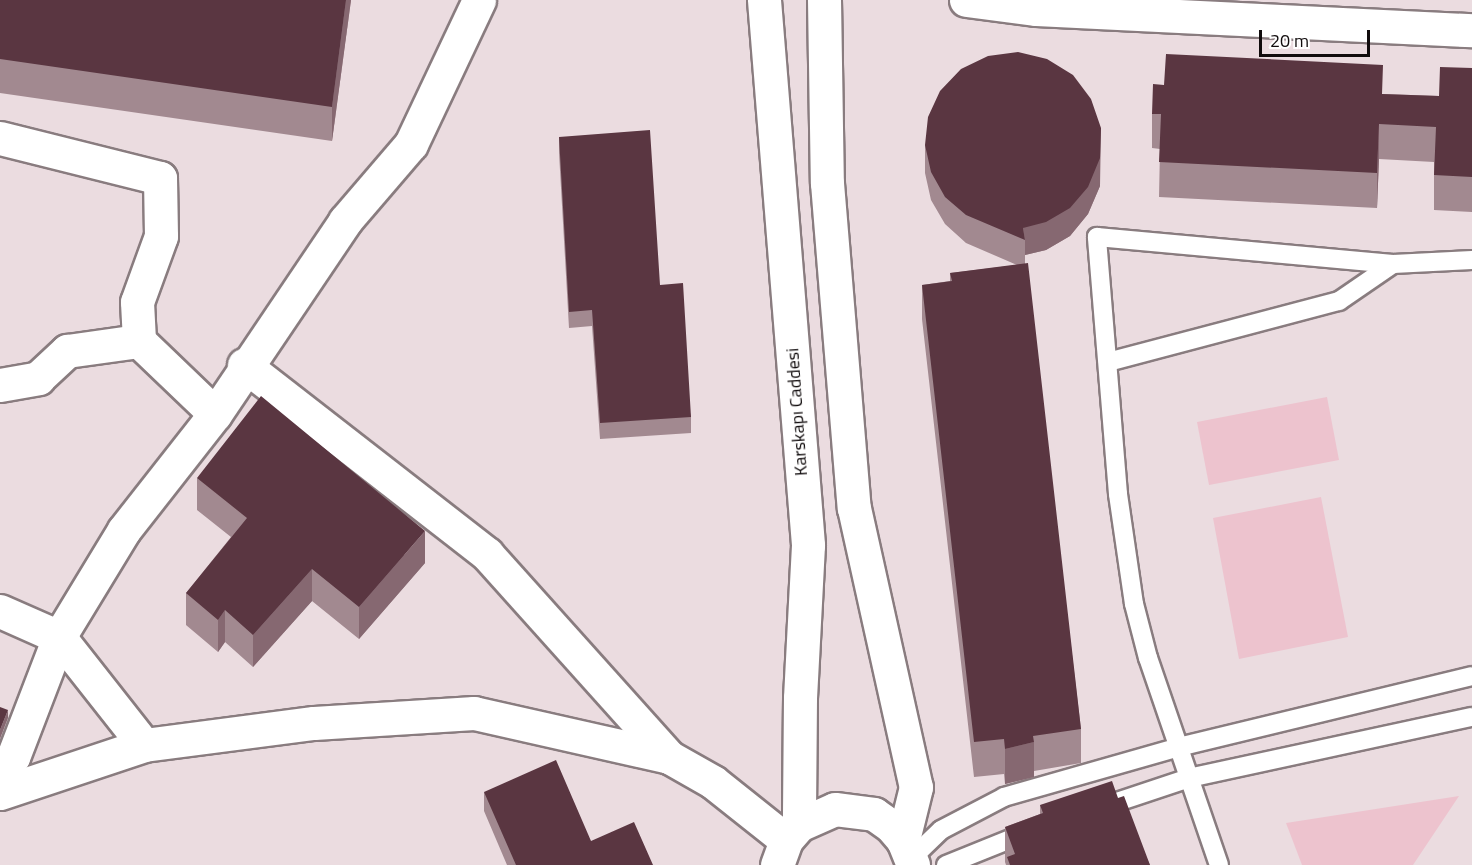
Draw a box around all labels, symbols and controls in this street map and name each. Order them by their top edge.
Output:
scale bar [1262,18,1373,56]
text: 20 m [1270,27,1309,54]
street label: Karskapı Caddesi [782,347,812,477]

